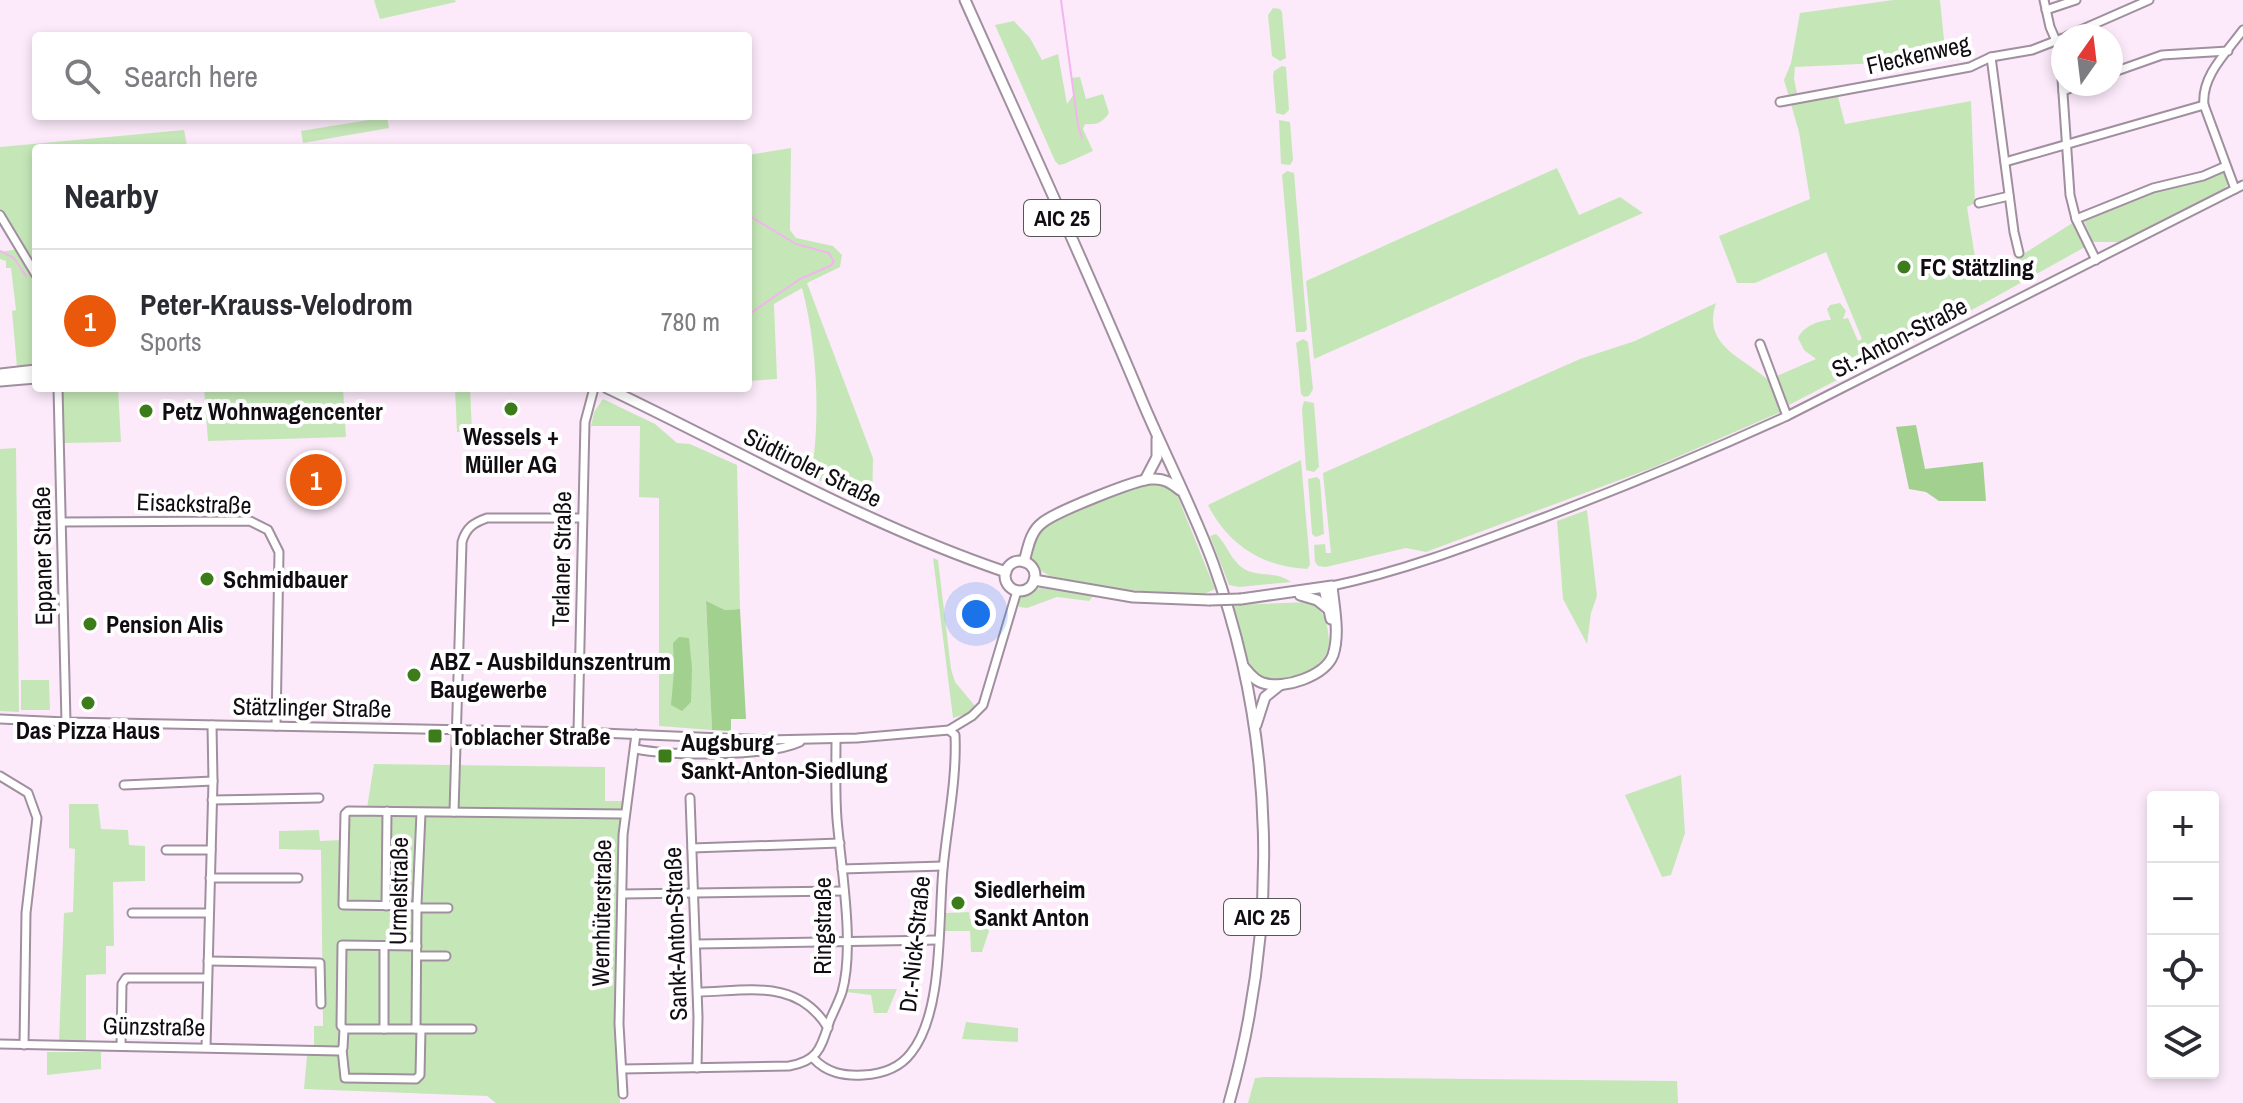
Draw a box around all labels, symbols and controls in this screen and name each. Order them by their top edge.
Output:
north arrow [2051,24,2123,96]
street label: Fleckenweg [1863,27,1973,81]
search box [32,32,752,120]
icon: search [60,54,104,98]
text: Search here [124,56,258,96]
text: Nearby [64,173,159,219]
road number: AIC 25 [1024,200,1100,236]
place label: FC Stätzling [1920,251,2034,283]
marker: FC Stätzling [1895,258,1913,276]
text: Peter-Krauss-Velodrom [140,284,413,324]
street label: St.-Anton-Straße [1826,289,1972,385]
text: 1 [84,304,96,339]
text: 780 m [661,304,720,339]
text: Sports [140,324,202,359]
place label: Petz Wohnwagencenter [162,395,383,427]
marker: Wessels + Müller AG [502,400,520,418]
marker: Petz Wohnwagencenter [137,402,155,420]
place label: Wessels + Müller AG [463,420,559,480]
street label: Südtiroler Straße [739,420,887,514]
pin: 1 [290,450,342,510]
street label: Eisackstraße [136,485,252,521]
street label: Eppaner Straße [25,486,59,626]
street label: Terlaner Straße [544,491,578,627]
place label: Schmidbauer [223,563,348,595]
marker: Schmidbauer [198,570,216,588]
your location [956,594,996,634]
place label: Pension Alis [106,608,223,640]
marker: Pension Alis [81,615,99,633]
place label: ABZ - Ausbildunszentrum Baugewerbe [430,645,671,705]
marker: ABZ - Ausbildunszentrum Baugewerbe [405,666,423,684]
street label: Stätzlinger Straße [232,690,392,724]
marker: Das Pizza Haus [79,694,97,712]
place label: Das Pizza Haus [16,714,160,746]
place label: Toblacher Straße [451,720,610,752]
place label: Augsburg Sankt-Anton-Siedlung [681,726,888,786]
marker: Toblacher Straße [426,727,444,745]
marker: Augsburg Sankt-Anton-Siedlung [656,747,674,765]
map controls [2147,791,2219,1079]
button: + [2147,791,2219,863]
street label: Urmelstraße [381,837,415,945]
street label: Wernhüterstraße [584,839,618,987]
street label: Sankt-Anton-Straße [656,847,694,1021]
button: − [2147,863,2219,935]
place label: Siedlerheim Sankt Anton [974,873,1089,933]
street label: Dr.-Nick-Straße [891,874,937,1014]
street label: Ringstraße [806,877,838,975]
marker: Siedlerheim Sankt Anton [949,894,967,912]
road number: AIC 25 [1224,899,1300,935]
button: locate [2147,935,2219,1007]
button: layers [2147,1007,2219,1079]
street label: Günzstraße [102,1009,206,1043]

